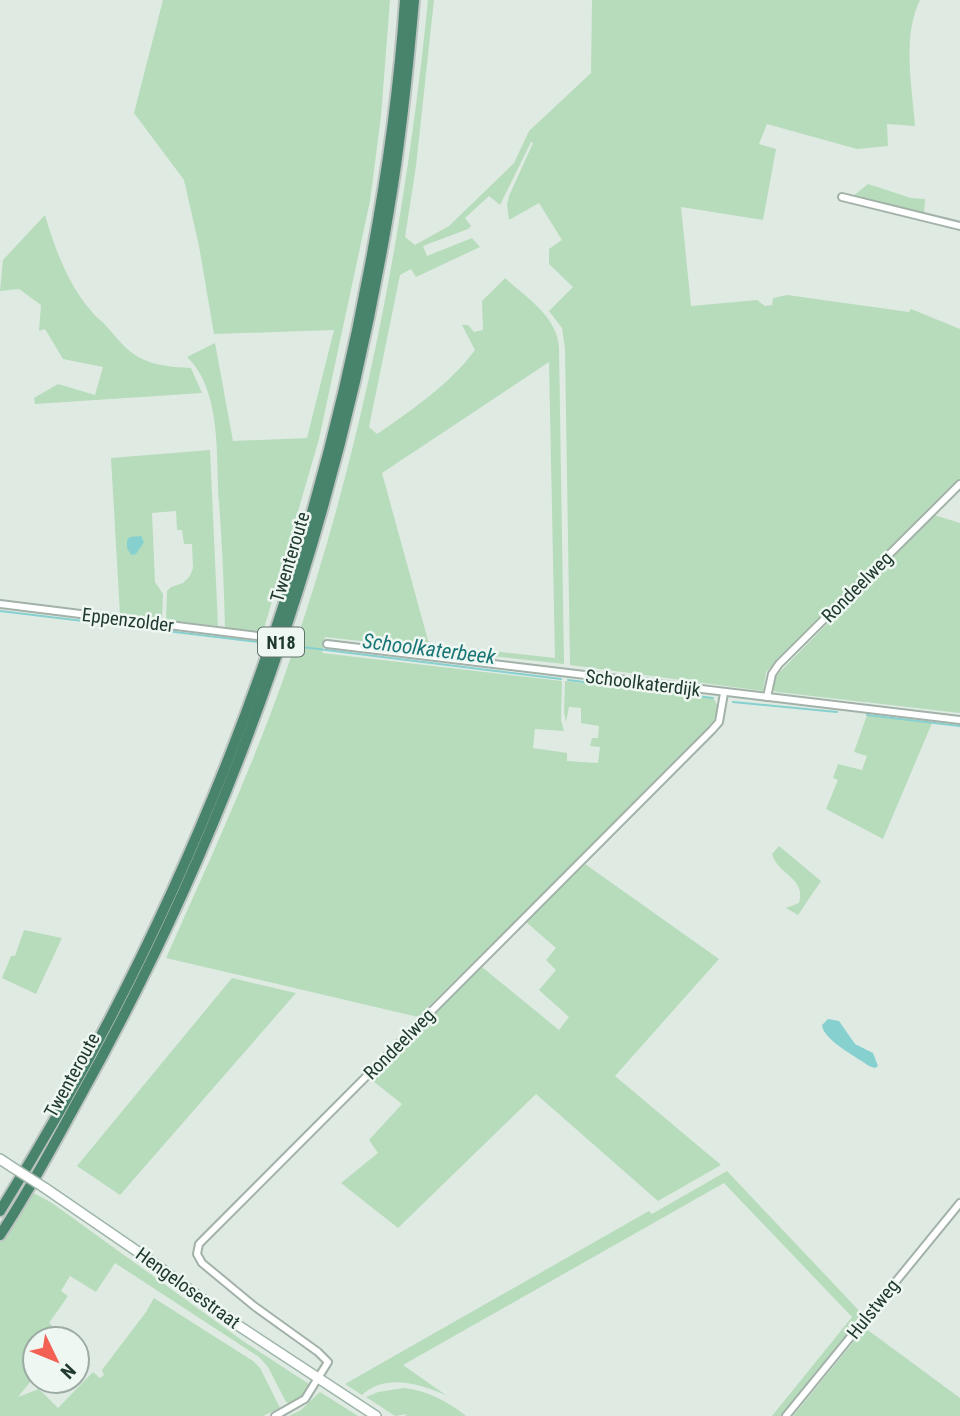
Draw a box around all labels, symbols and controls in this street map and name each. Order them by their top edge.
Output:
street label: Twenteroute [265,509,315,605]
street label: Rondeelweg [817,547,897,627]
street label: Eppenzolder [81,603,176,637]
road number: N18 [258,628,304,656]
water label: Schoolkaterbeek [361,629,498,669]
street label: Schoolkaterdijk [584,665,702,702]
street label: Rondeelweg [359,1004,439,1084]
street label: Twenteroute [39,1029,105,1121]
street label: Hengelosestraat [131,1242,245,1334]
street label: Hulstweg [842,1274,904,1344]
north arrow [21,1325,91,1395]
text: N [56,1359,80,1383]

